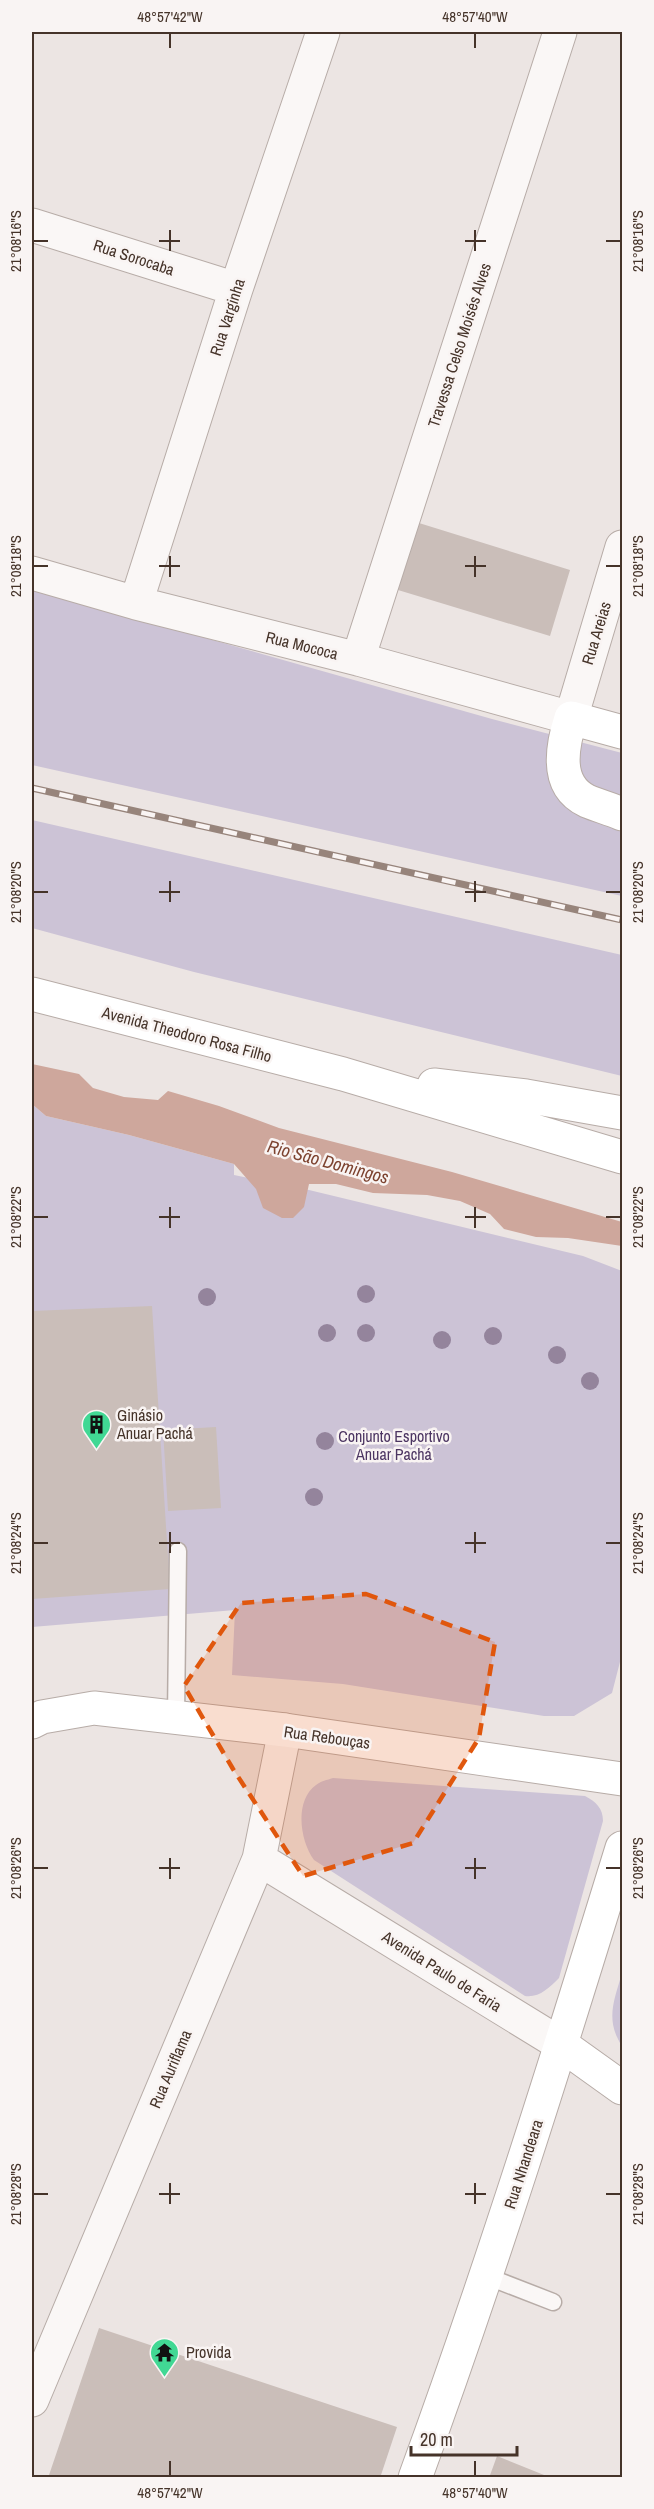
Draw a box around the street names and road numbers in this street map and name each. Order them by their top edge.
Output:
street label: Rua Sorocaba [91,234,178,281]
street label: Travessa Celso Moisés Alves [422,260,496,430]
street label: Rua Varginha [204,275,250,358]
street label: Rua Areias [576,599,616,667]
street label: Rua Mococa [264,625,341,665]
street label: Avenida Theodoro Rosa Filho [99,1001,274,1067]
street label: Rua Rebouças [282,1720,372,1754]
street label: Avenida Paulo de Faria [377,1925,507,2017]
street label: Rua Auriflama [144,2026,197,2112]
street label: Rua Nhandeara [498,2116,548,2211]

